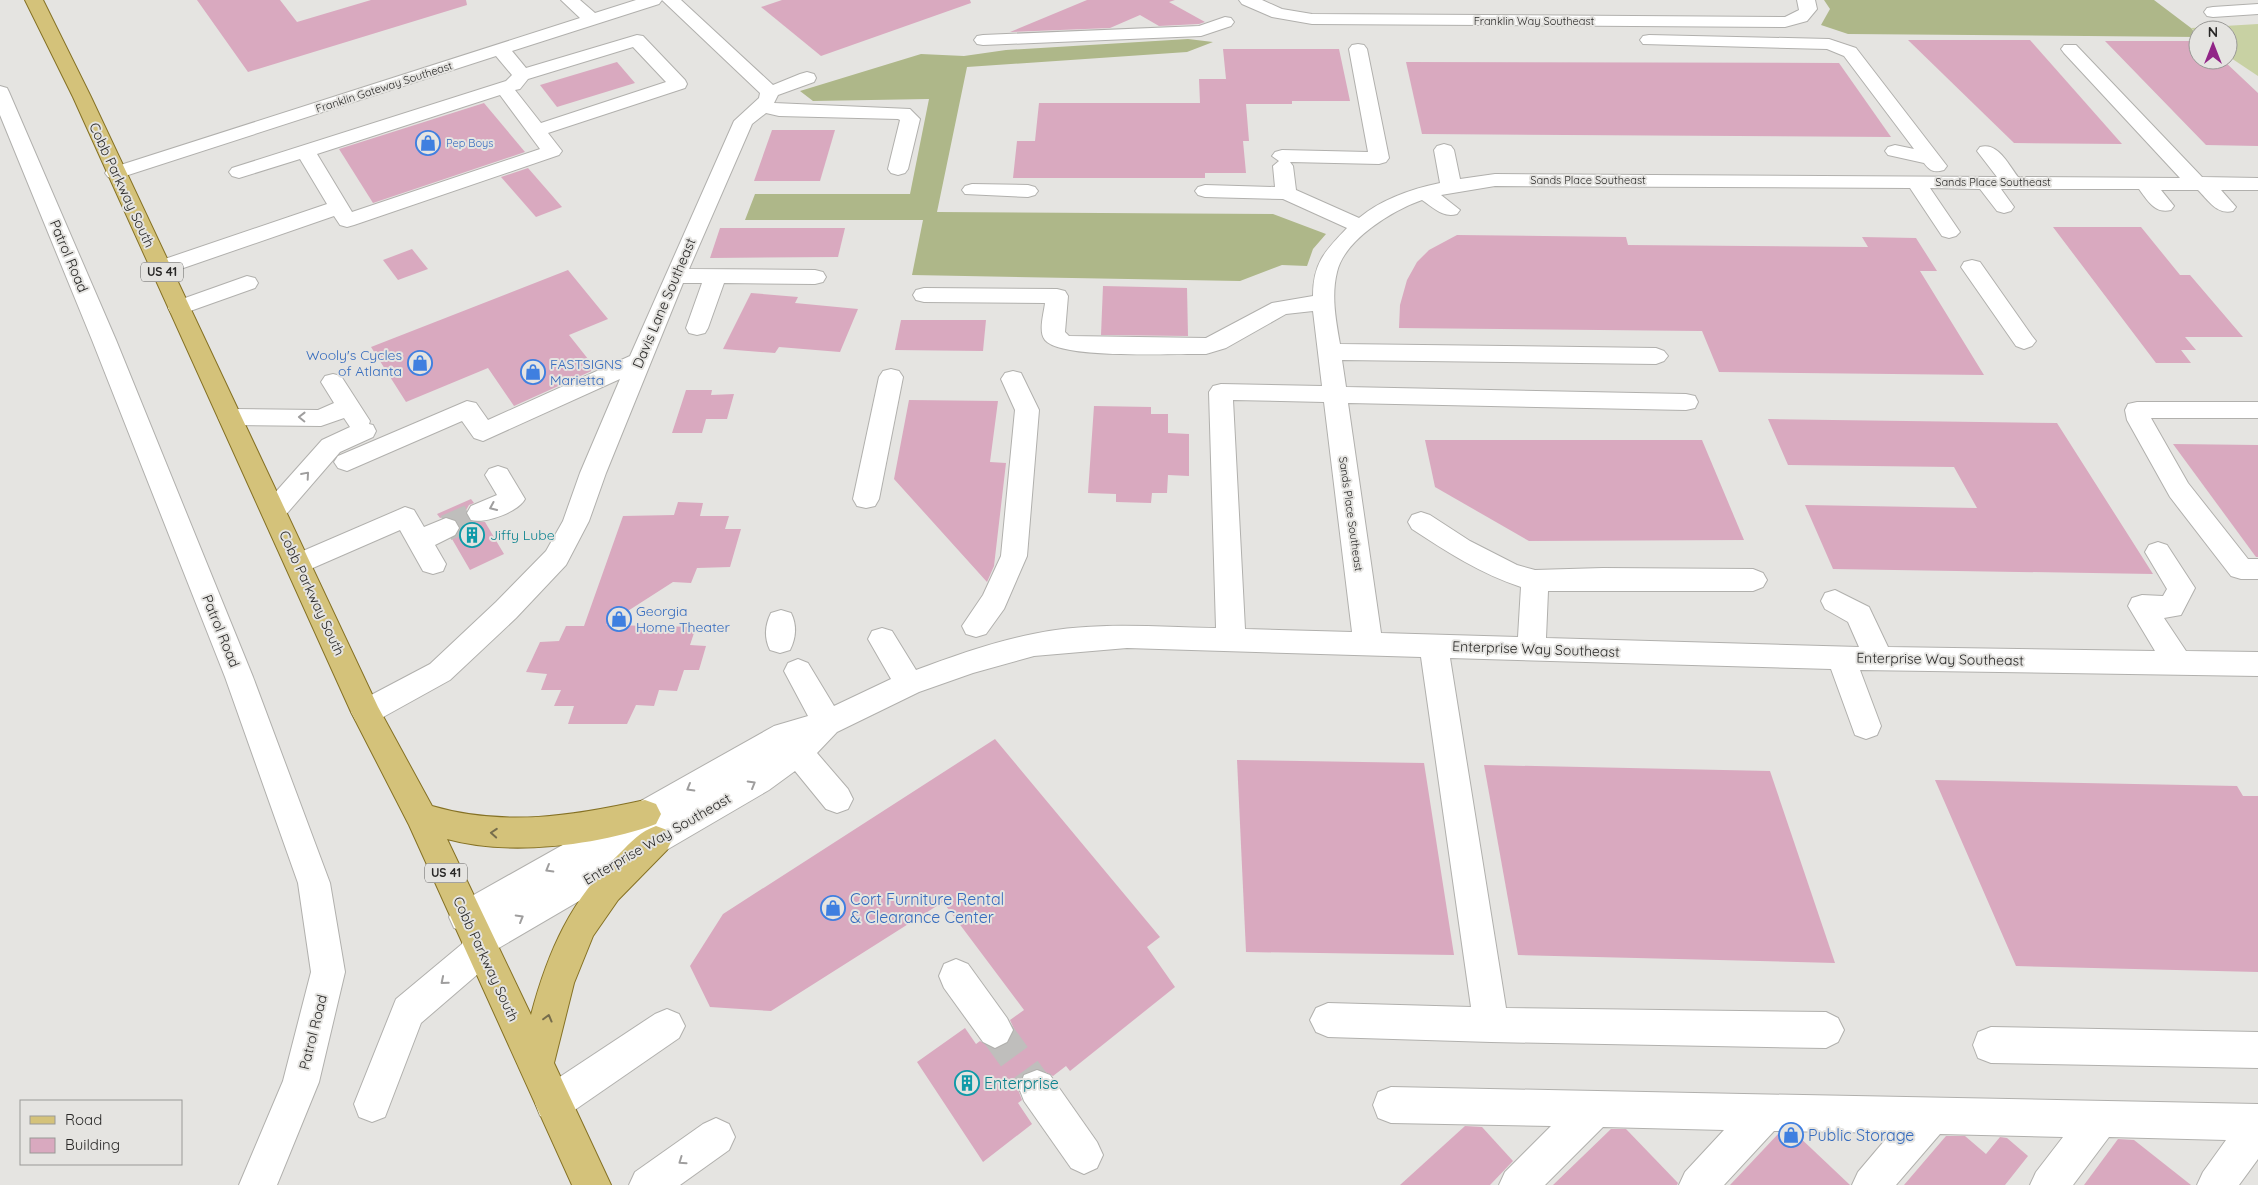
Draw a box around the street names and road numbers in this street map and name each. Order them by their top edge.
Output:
street label: Franklin Way Southeast [1474,14,1595,28]
street label: Franklin Gateway Southeast [314,58,454,116]
street label: Cobb Parkway South [85,120,159,250]
street label: Sands Place Southeast [1530,173,1646,187]
street label: Sands Place Southeast [1935,175,2051,189]
street label: Patrol Road [46,217,92,295]
street label: Davis Lane Southeast [628,235,700,371]
road number: US 41 [141,262,183,282]
street label: Sands Place Southeast [1336,456,1366,572]
street label: Cobb Parkway South [275,528,349,658]
street label: Patrol Road [198,592,244,670]
street label: Enterprise Way Southeast [1452,637,1620,661]
street label: Enterprise Way Southeast [1856,649,2024,669]
street label: Enterprise Way Southeast [580,789,734,889]
road number: US 41 [425,864,467,882]
street label: Cobb Parkway South [449,894,523,1024]
street label: Patrol Road [295,993,331,1071]

